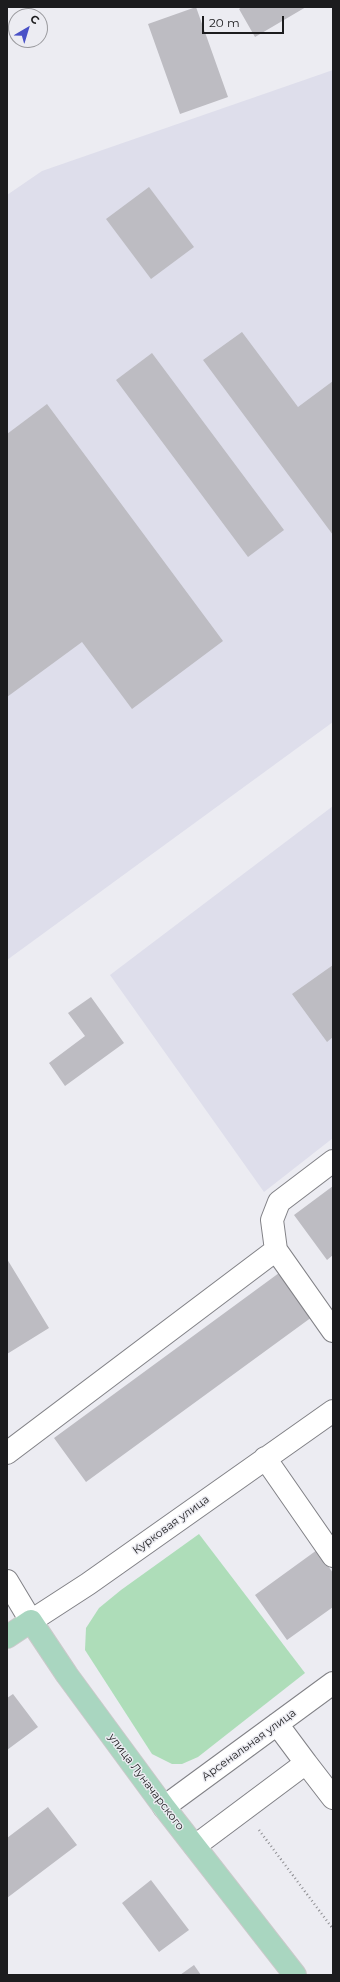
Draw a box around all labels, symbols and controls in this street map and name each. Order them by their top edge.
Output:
north arrow [8,8,48,48]
scale bar [204,8,286,34]
text: С [27,11,42,27]
text: 20 m [209,15,240,30]
street label: Курковая улица [130,1493,212,1557]
street label: Арсенальная улица [199,1706,299,1784]
street label: улица Луначарского [105,1731,187,1833]

